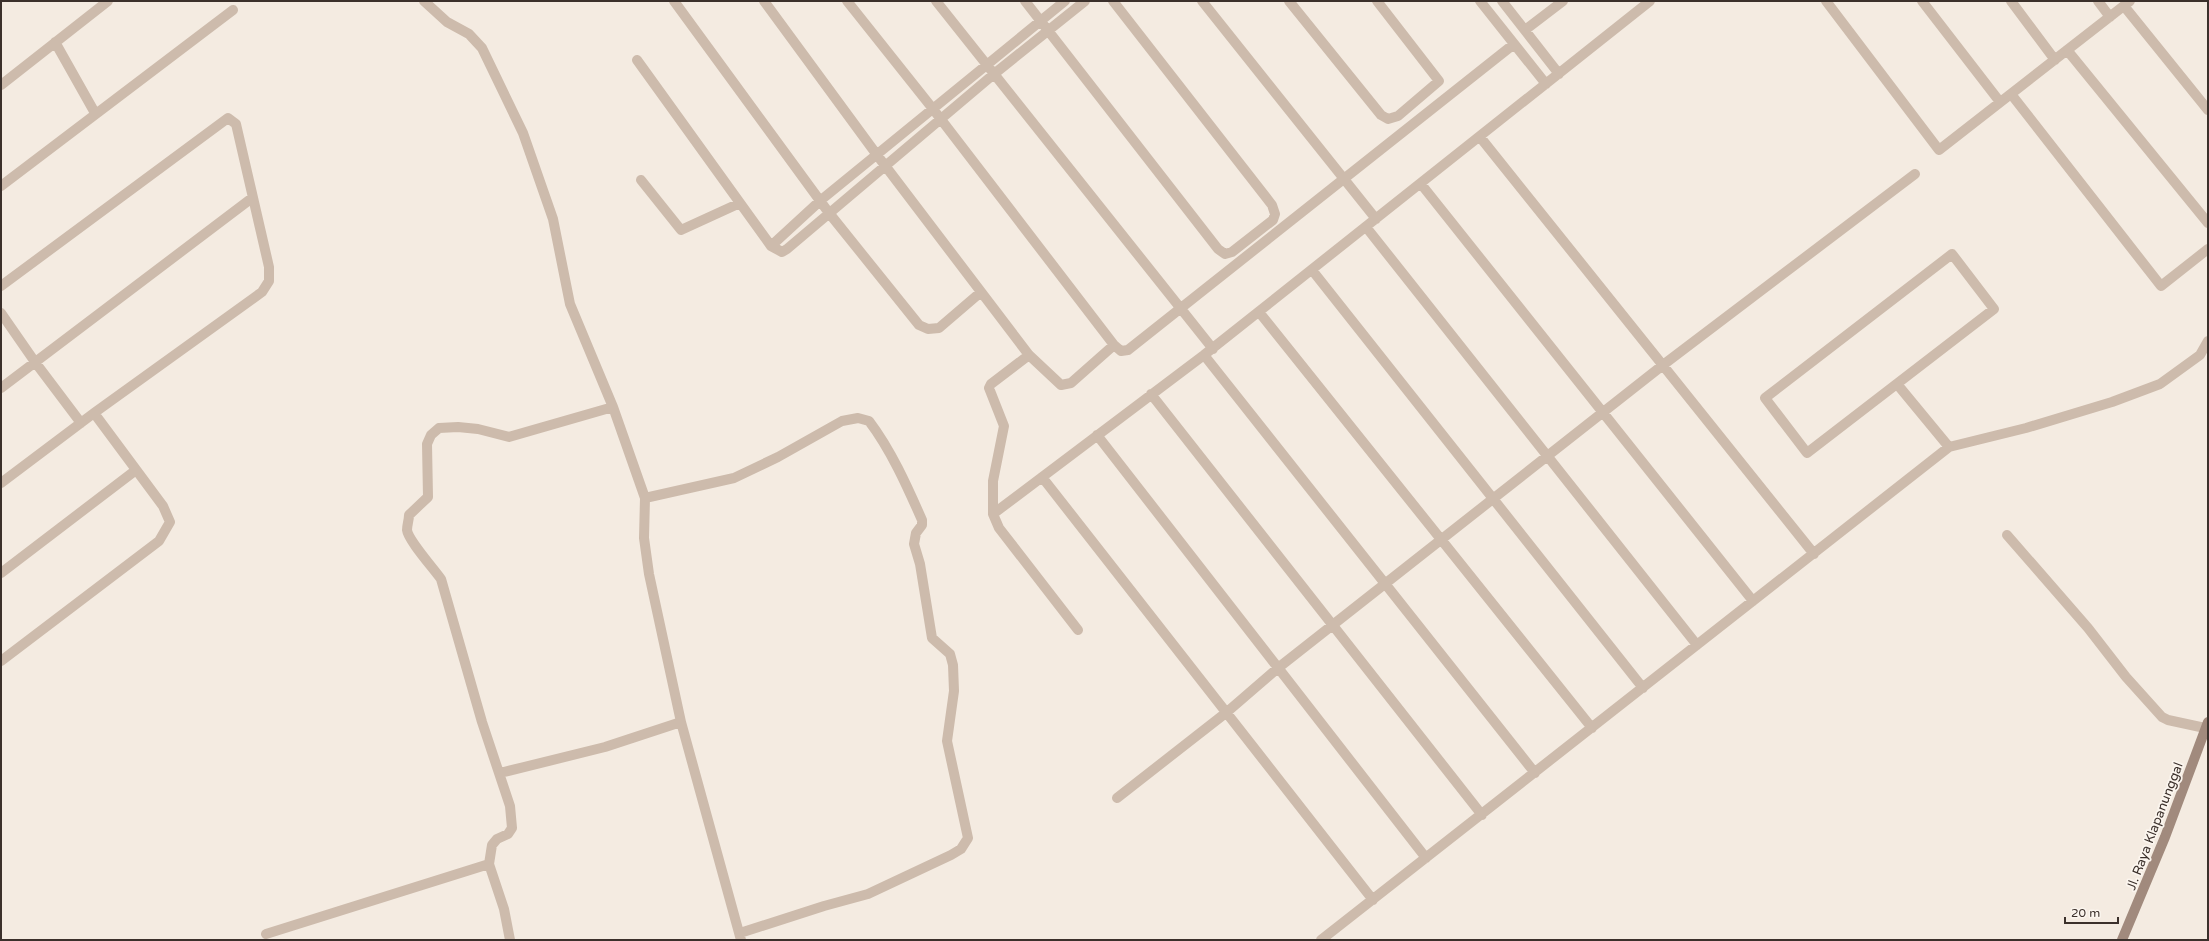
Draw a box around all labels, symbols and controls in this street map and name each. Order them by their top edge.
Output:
street label: Jl. Raya Klapanunggal [2123,760,2187,892]
scale bar [2065,899,2118,925]
text: 20 m [2071,906,2100,920]

